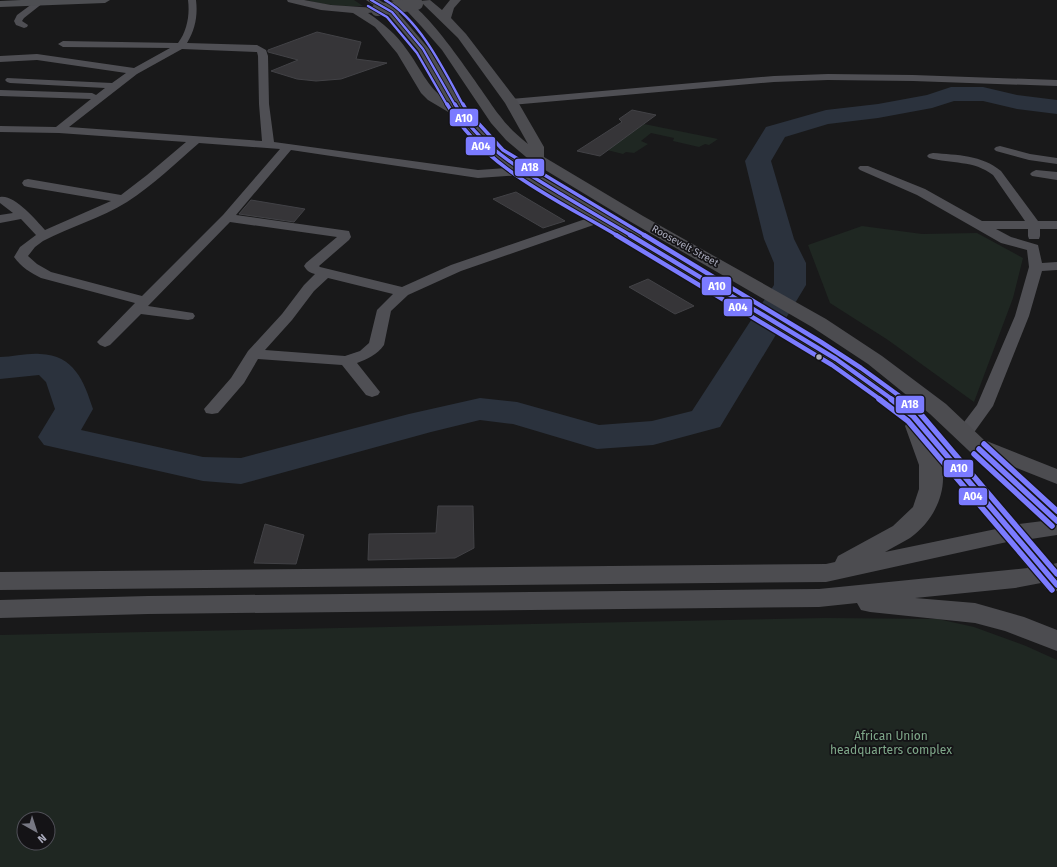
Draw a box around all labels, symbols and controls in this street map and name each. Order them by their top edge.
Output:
line badge: A10 [449,108,479,127]
text: A10 [454,112,473,125]
line badge: A04 [465,136,496,156]
text: A04 [470,140,491,153]
line badge: A18 [514,158,545,177]
text: A18 [520,161,539,174]
street label: Roosevelt Street [650,223,721,269]
line badge: A10 [701,276,732,296]
text: A10 [707,280,726,293]
line badge: A04 [723,298,753,317]
text: A04 [727,301,748,314]
unlabelled marker [814,352,824,362]
line badge: A18 [895,395,925,414]
text: A18 [900,398,919,411]
line badge: A10 [943,459,974,478]
text: A10 [949,462,968,475]
line badge: A04 [958,487,988,506]
text: A04 [962,490,983,503]
park label: African Union headquarters complex [830,729,952,757]
north arrow [16,811,56,851]
text: N [35,831,49,846]

